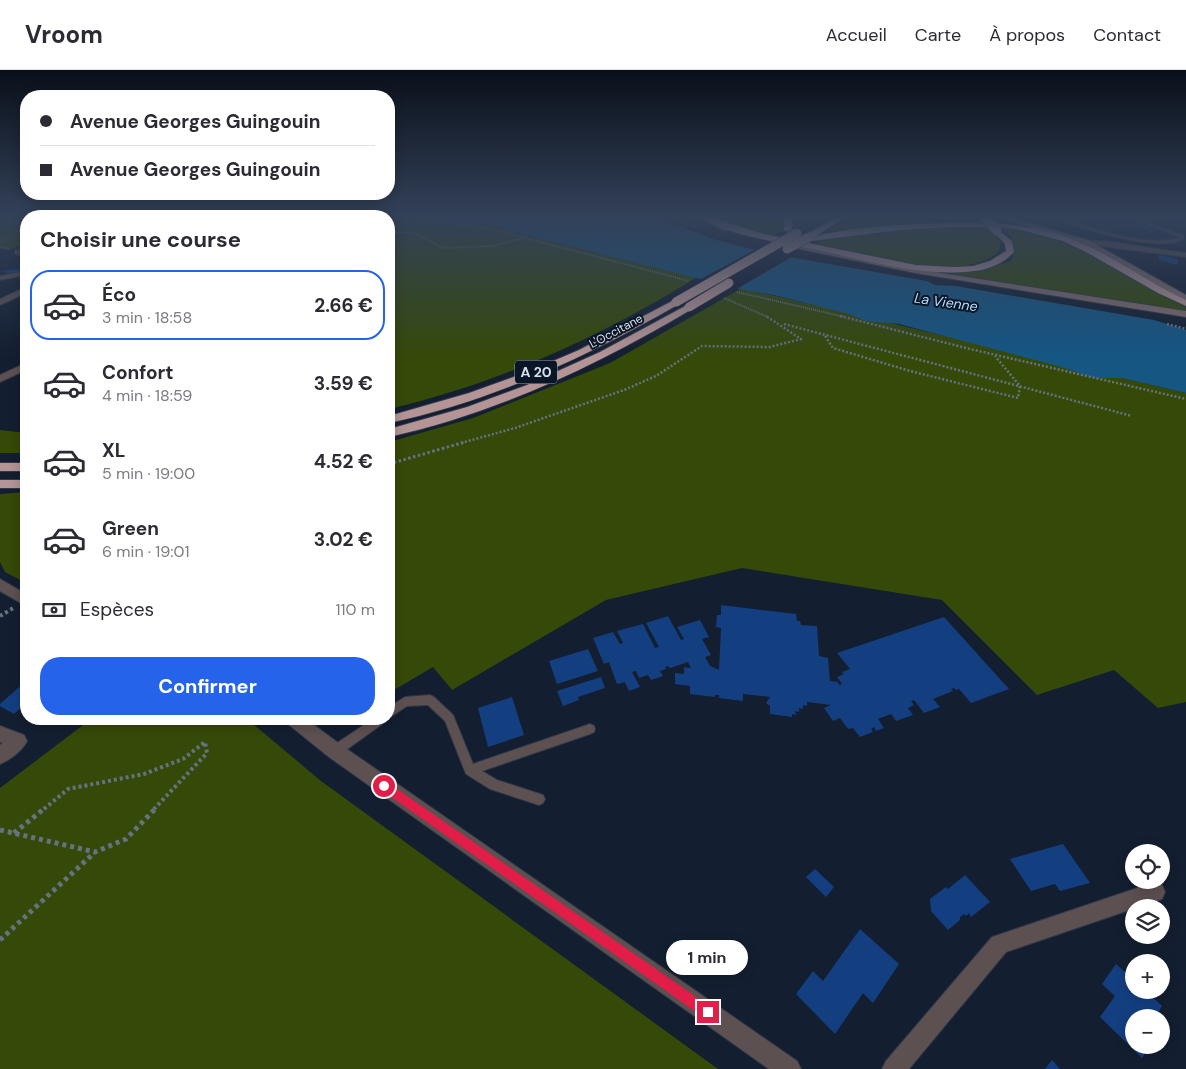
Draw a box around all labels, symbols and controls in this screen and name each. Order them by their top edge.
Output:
text: Vroom [25,19,103,50]
text: Accueil [826,23,887,47]
text: Carte [915,23,961,47]
text: À propos [989,23,1065,47]
text: Contact [1093,23,1161,47]
text: Avenue Georges Guingouin [70,109,320,134]
text: Avenue Georges Guingouin [70,157,320,182]
text: Choisir une course [40,225,241,254]
text: Éco [102,282,136,307]
icon: car [42,283,87,328]
water label: La Vienne [913,289,979,315]
text: 2.66 € [314,293,373,318]
text: 3 min · 18:58 [102,307,192,328]
street label: L'Occitane [586,310,646,352]
text: Confort [102,360,174,385]
road number: A 20 [515,360,557,384]
icon: car [42,361,87,406]
text: 3.59 € [314,371,373,396]
text: 4 min · 18:59 [102,385,192,406]
text: XL [102,438,125,463]
icon: car [42,439,87,484]
text: 4.52 € [314,449,373,474]
text: 5 min · 19:00 [102,463,195,484]
text: Green [102,516,159,541]
icon: car [42,517,87,562]
text: 3.02 € [314,527,373,552]
text: 6 min · 19:01 [102,541,189,562]
icon: cash [40,596,68,624]
text: Espèces [80,597,154,622]
text: 110 m [336,599,375,620]
button: Confirmer [40,657,375,715]
route start [373,775,395,797]
map controls [1125,844,1170,1054]
button: locate [1125,844,1170,889]
button: layers [1125,899,1170,944]
callout: 1 min [667,940,749,974]
text: 1 min [688,947,726,968]
button: + [1125,954,1170,999]
route end [697,1001,719,1023]
button: − [1125,1009,1170,1054]

